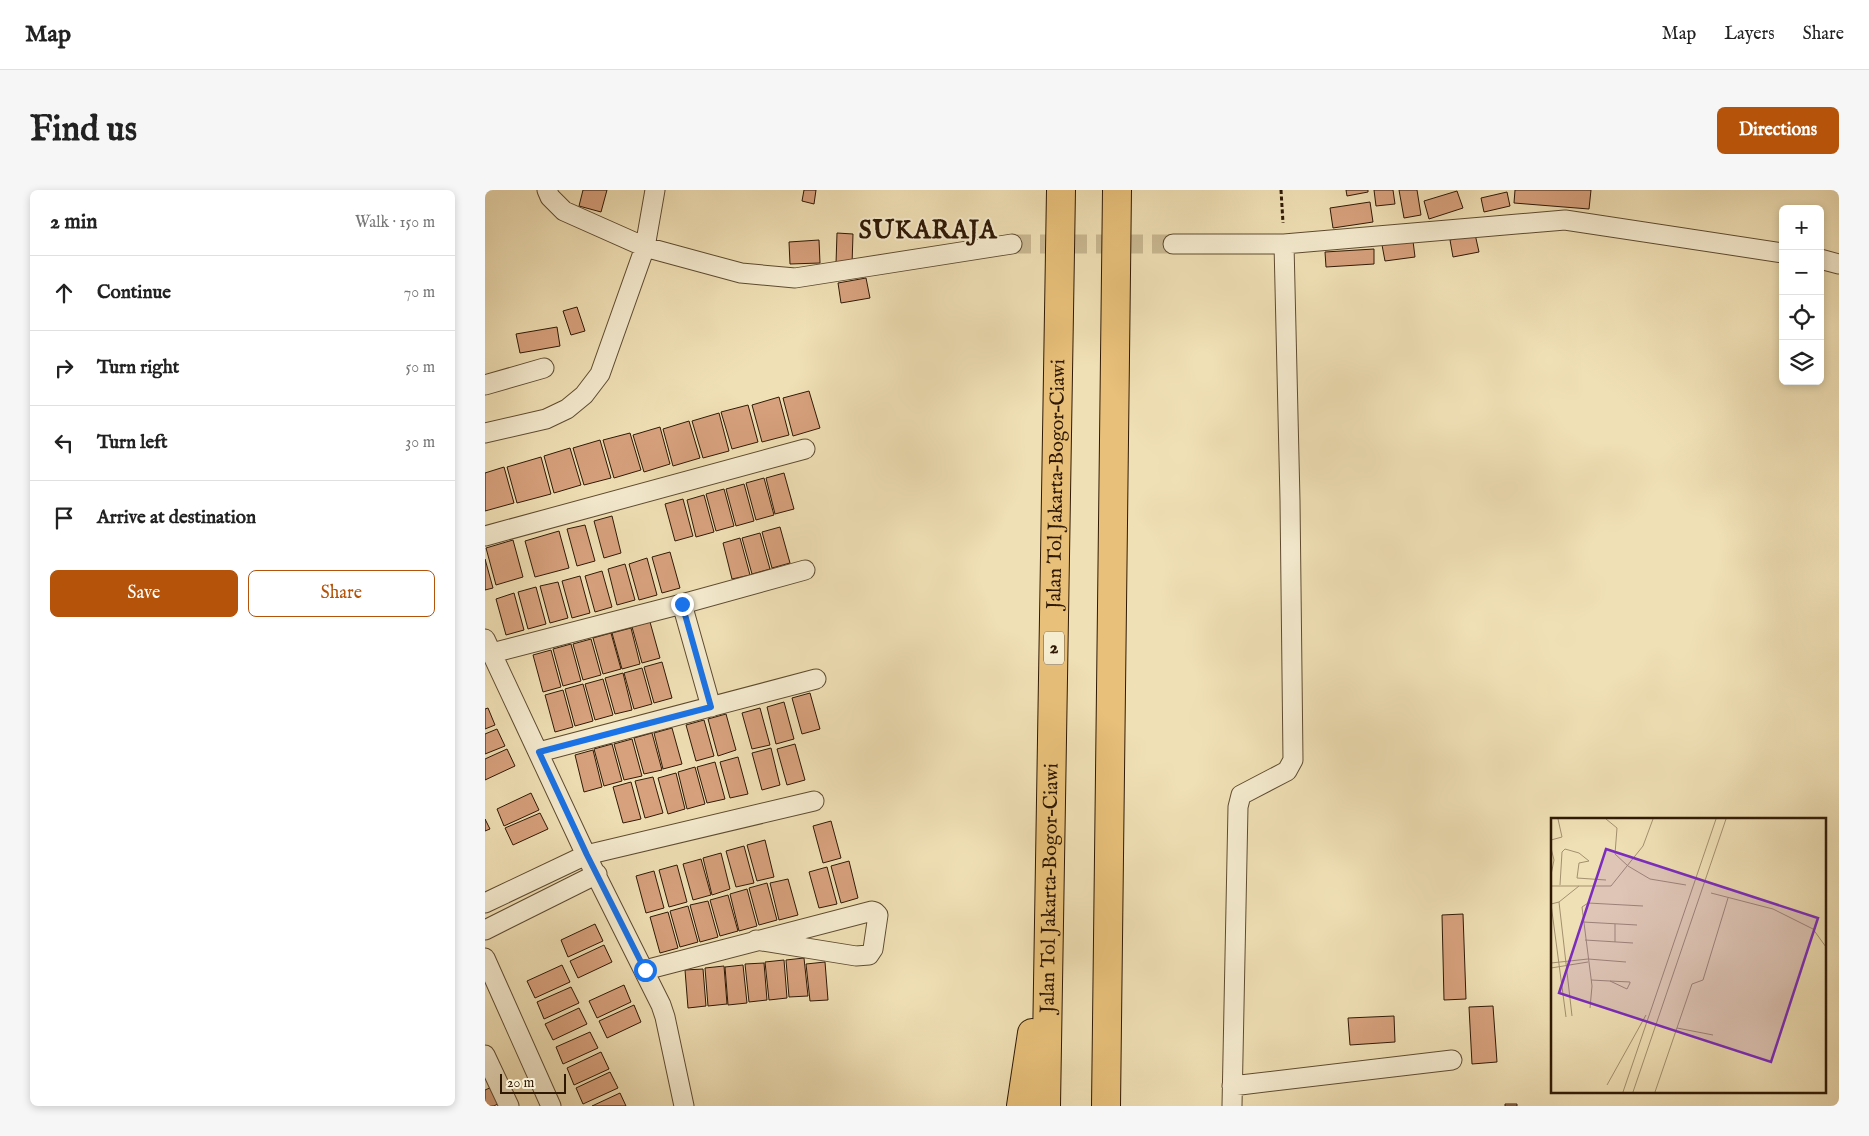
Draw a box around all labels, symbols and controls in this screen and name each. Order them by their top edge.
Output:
text: Map [25,19,71,50]
text: Map [1662,23,1696,46]
text: Layers [1724,23,1775,46]
text: Share [1803,23,1844,46]
button: Directions [1717,107,1839,154]
text: Find us [30,108,137,153]
map controls [1779,205,1824,385]
button: + [1779,205,1824,250]
text: 2 min [50,209,97,236]
text: Walk · 150 m [355,213,435,233]
district label: SUKARAJA [859,215,997,247]
button: − [1779,250,1824,295]
icon: ahead [50,279,78,307]
text: Continue [97,281,171,305]
text: 70 m [404,283,435,303]
button: locate [1779,295,1824,340]
button: layers [1779,340,1824,385]
icon: right [50,354,78,382]
text: Turn right [97,356,179,380]
text: 50 m [406,358,435,378]
street label: Jalan Tol Jakarta–Bogor–Ciawi [1042,359,1071,611]
icon: left [50,429,78,457]
text: Turn left [97,431,168,455]
text: 30 m [405,433,435,453]
icon: arrive [50,504,78,532]
text: Arrive at destination [97,506,256,530]
button: Save [50,570,238,617]
button: Share [248,570,435,617]
route end [671,593,694,616]
road number: 2 [1044,632,1064,664]
street label: Jalan Tol Jakarta–Bogor–Ciawi [1035,763,1064,1015]
inset map [1551,818,1827,1094]
route start [634,959,657,982]
scale bar [500,1071,566,1094]
text: 20 m [507,1074,534,1092]

